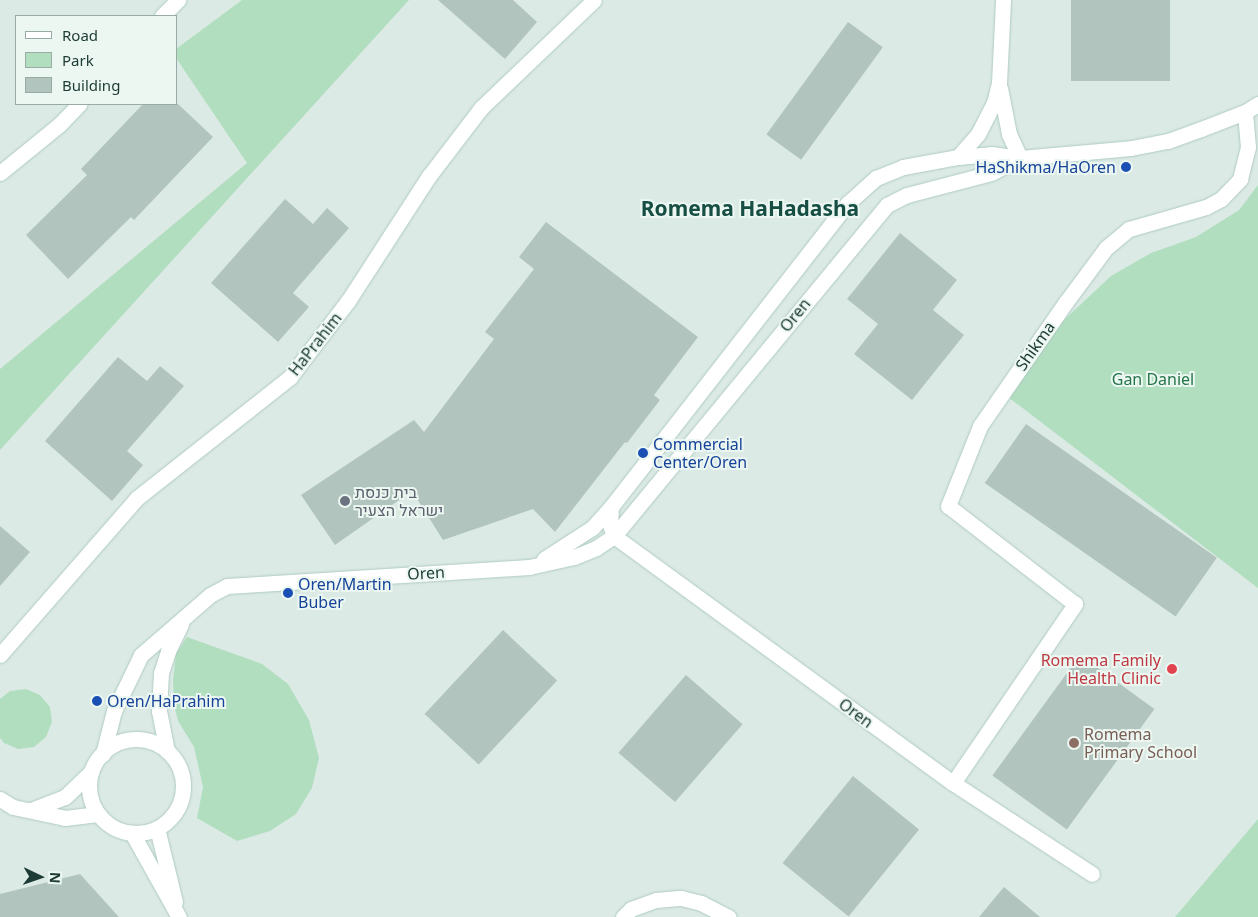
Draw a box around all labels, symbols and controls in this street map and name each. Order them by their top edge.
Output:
legend [15,15,178,105]
text: Road [62,25,98,45]
text: Park [62,50,94,70]
text: Building [62,75,120,95]
place label: HaShikma/HaOren [975,157,1116,177]
marker: HaShikma/HaOren [1120,161,1132,173]
district label: Romema HaHadasha [641,195,859,221]
street label: Oren [776,294,814,336]
street label: HaPrahim [284,309,346,379]
street label: Shikma [1011,318,1059,374]
park label: Gan Daniel [1112,369,1194,389]
place label: Commercial Center/Oren [653,434,747,472]
marker: Commercial Center/Oren [637,447,649,459]
place label: בית כנסת ישראל הצעיר [355,482,443,520]
marker: בית כנסת ישראל הצעיר [339,495,351,507]
street label: Oren [407,562,445,584]
place label: Oren/Martin Buber [298,574,392,612]
marker: Oren/Martin Buber [282,587,294,599]
place label: Romema Family Health Clinic [1041,650,1161,688]
marker: Romema Family Health Clinic [1165,662,1179,676]
place label: Oren/HaPrahim [107,691,225,711]
street label: Oren [835,694,877,732]
marker: Oren/HaPrahim [91,695,103,707]
place label: Romema Primary School [1084,724,1197,762]
marker: Romema Primary School [1068,737,1080,749]
north arrow [15,852,65,902]
text: N [46,872,65,884]

